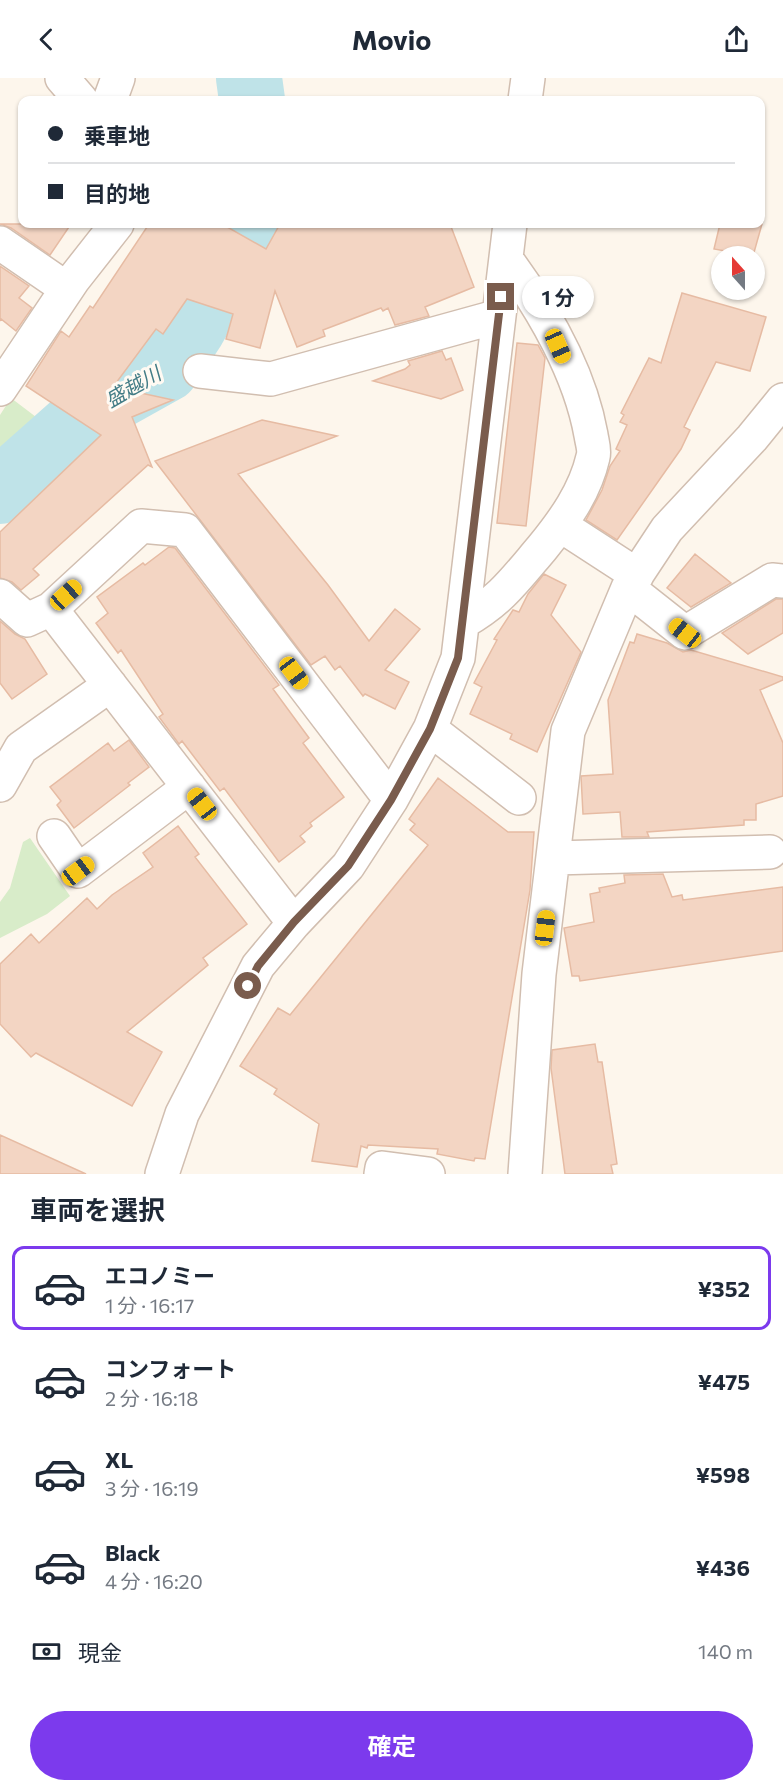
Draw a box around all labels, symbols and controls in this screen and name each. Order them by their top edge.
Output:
icon: back [30,23,63,56]
text: Movio [352,23,431,56]
icon: share [720,23,753,56]
text: 乗車地 [84,122,150,149]
text: 目的地 [84,180,150,207]
north arrow [711,246,765,300]
map controls [711,246,765,300]
callout: 1 分 [522,276,594,318]
route end [487,283,514,310]
text: 1 分 [542,285,574,309]
car [542,326,574,366]
water label: 盛越川 [101,360,166,412]
car [47,576,85,614]
car [665,615,705,651]
car [276,653,312,693]
car [184,784,220,824]
car [58,853,98,889]
car [534,909,556,947]
route start [234,972,261,999]
text: 車両を選択 [30,1193,165,1226]
icon: car [33,1261,87,1315]
text: エコノミー [105,1262,215,1289]
text: ¥352 [698,1275,750,1302]
text: 1 分 · 16:17 [105,1293,194,1317]
icon: car [33,1354,87,1408]
text: コンフォート [105,1355,236,1382]
text: ¥475 [698,1368,750,1395]
text: 2 分 · 16:18 [105,1386,198,1410]
text: XL [105,1446,133,1473]
icon: car [33,1447,87,1501]
text: ¥598 [696,1461,750,1488]
text: 3 分 · 16:19 [105,1476,199,1500]
text: Black [105,1539,160,1566]
icon: car [33,1540,87,1594]
text: ¥436 [696,1554,750,1581]
text: 4 分 · 16:20 [105,1569,203,1593]
icon: cash [30,1635,63,1668]
text: 現金 [78,1639,122,1666]
text: 140 m [698,1639,753,1663]
button: 確定 [30,1711,753,1780]

